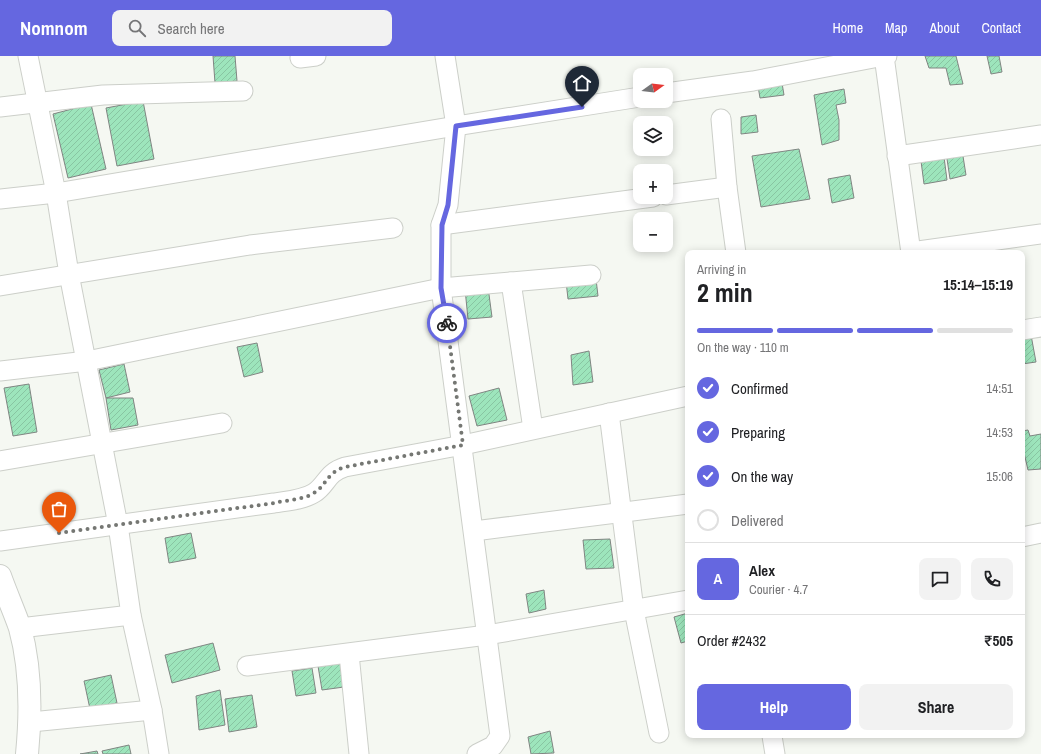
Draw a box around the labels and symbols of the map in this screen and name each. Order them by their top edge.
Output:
pin [565,66,599,107]
north arrow [633,68,673,108]
courier [427,303,467,343]
pin [42,492,76,533]

